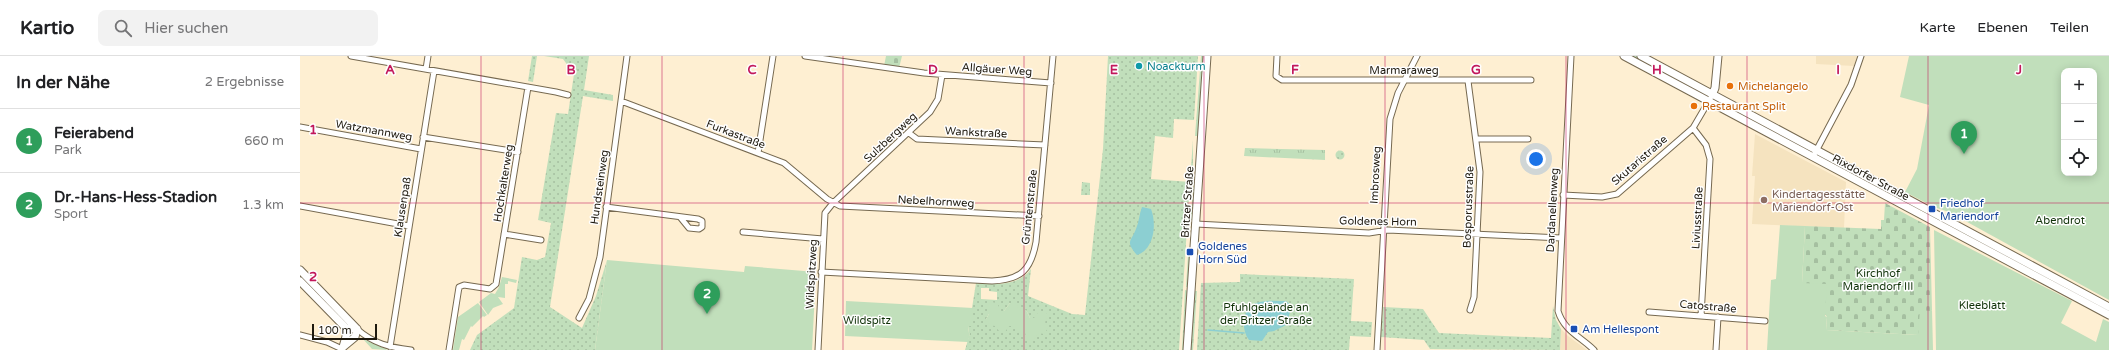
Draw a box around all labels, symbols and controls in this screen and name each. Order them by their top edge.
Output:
search box [98,10,378,46]
text: Kartio [20,17,74,39]
icon: search [112,17,134,39]
text: Hier suchen [144,19,228,37]
text: Karte [1920,19,1955,36]
text: Ebenen [1977,19,2028,36]
text: Teilen [2050,19,2089,36]
place label: Noackturm [1147,60,1206,73]
street label: Allgäuer Weg [961,61,1033,78]
marker: Noackturm [1134,61,1144,71]
text: A [385,62,395,78]
text: B [566,62,576,78]
text: C [747,62,757,78]
text: D [928,62,938,78]
text: E [1110,62,1118,78]
text: F [1291,62,1299,78]
text: G [1471,62,1481,78]
text: H [1652,62,1662,78]
text: I [1836,62,1840,78]
text: J [2015,62,2022,78]
street label: Marmaraweg [1369,64,1439,77]
map controls [2061,68,2097,176]
button: + [2061,68,2097,104]
text: In der Nähe [16,72,110,93]
text: 2 Ergebnisse [205,74,284,90]
place label: Michelangelo [1738,80,1809,93]
marker: Michelangelo [1725,81,1735,91]
place label: Restaurant Split [1702,100,1786,113]
marker: Restaurant Split [1689,101,1699,111]
button: − [2061,104,2097,140]
street label: Sulzbergweg [861,110,920,165]
street label: Watzmannweg [334,117,413,144]
street label: Furkastraße [705,117,767,152]
pin: 1 [1951,121,1977,154]
text: 1 [309,122,317,138]
text: Feierabend [54,124,134,142]
street label: Wankstraße [945,124,1007,141]
text: 1 [25,133,33,149]
text: 660 m [244,133,284,149]
street label: Skutaristraße [1609,133,1670,188]
button: locate [2061,140,2097,176]
text: Park [54,142,82,158]
street label: Hochkalterweg [491,143,516,223]
street label: Imbrosweg [1367,146,1384,204]
street label: Hundsteinweg [588,149,611,225]
your location [1526,149,1546,169]
street label: Rixdorfer Straße [1830,152,1912,203]
street label: Britzer Straße [1179,166,1196,238]
street label: Bosporusstraße [1461,166,1476,248]
street label: Dardanellenweg [1544,167,1561,253]
street label: Grüntenstraße [1019,169,1040,245]
street label: Klausenpaß [391,176,414,238]
street label: Liviusstraße [1689,187,1706,250]
text: Dr.-Hans-Hess-Stadion [54,188,217,206]
place label: Kindertagesstätte Mariendorf-Ost [1772,188,1865,214]
street label: Nebelhornweg [897,193,975,210]
marker: Kindertagesstätte Mariendorf-Ost [1759,195,1769,205]
text: 2 [25,197,33,213]
text: 1.3 km [242,197,284,213]
place label: Friedhof Mariendorf [1940,197,2000,223]
marker: Friedhof Mariendorf [1927,204,1937,214]
text: Sport [54,206,88,222]
street label: Goldenes Horn [1339,214,1417,229]
park label: Abendrot [2035,214,2085,227]
street label: Wildspitzweg [803,239,820,309]
place label: Goldenes Horn Süd [1198,240,1247,266]
marker: Goldenes Horn Süd [1185,247,1195,257]
park label: Kirchhof Mariendorf III [1843,267,1914,293]
text: 2 [309,269,317,285]
pin: 2 [694,281,720,314]
street label: Catostraße [1679,298,1737,315]
park label: Kleeblatt [1959,299,2005,312]
park label: Pfuhlgelände an der Britzer Straße [1220,301,1312,327]
park label: Wildspitz [843,314,892,327]
scale bar [312,322,377,341]
place label: Am Hellespont [1582,323,1659,336]
text: 100 m [318,324,352,337]
marker: Am Hellespont [1569,324,1579,334]

